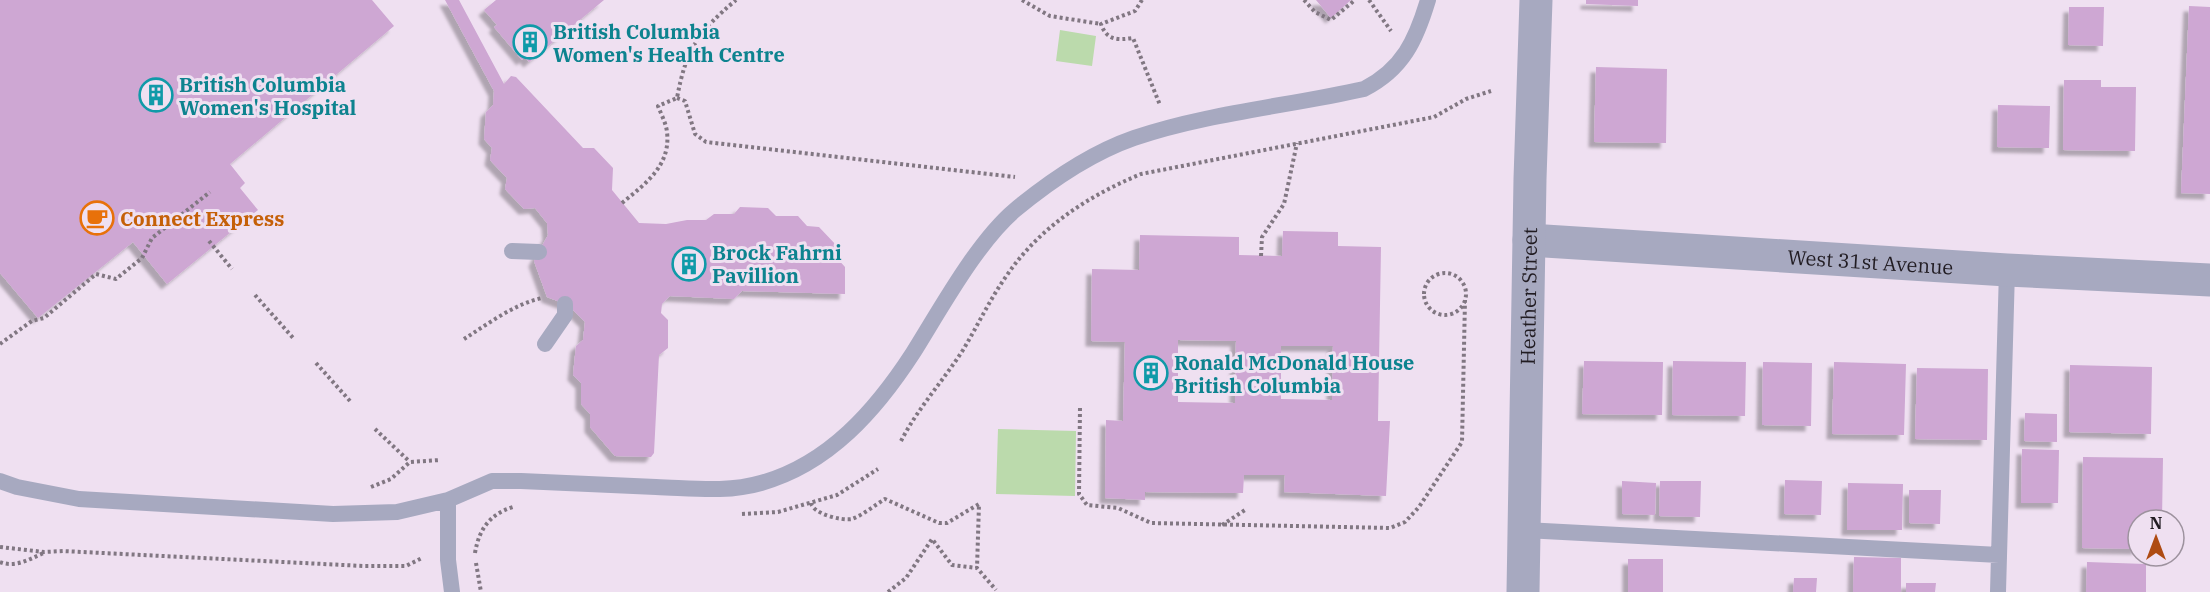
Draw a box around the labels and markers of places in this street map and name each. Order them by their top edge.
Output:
place label: British Columbia Women's Health Centre [553,18,785,68]
building icon: British Columbia Women's Health Centre [512,24,548,60]
place label: British Columbia Women's Hospital [179,71,356,121]
building icon: British Columbia Women's Hospital [138,77,174,113]
cafe icon: Connect Express [79,200,115,236]
place label: Connect Express [120,205,284,232]
place label: Brock Fahrni Pavillion [712,239,842,289]
building icon: Brock Fahrni Pavillion [671,246,707,282]
place label: Ronald McDonald House British Columbia [1174,349,1414,399]
building icon: Ronald McDonald House British Columbia [1133,355,1169,391]

